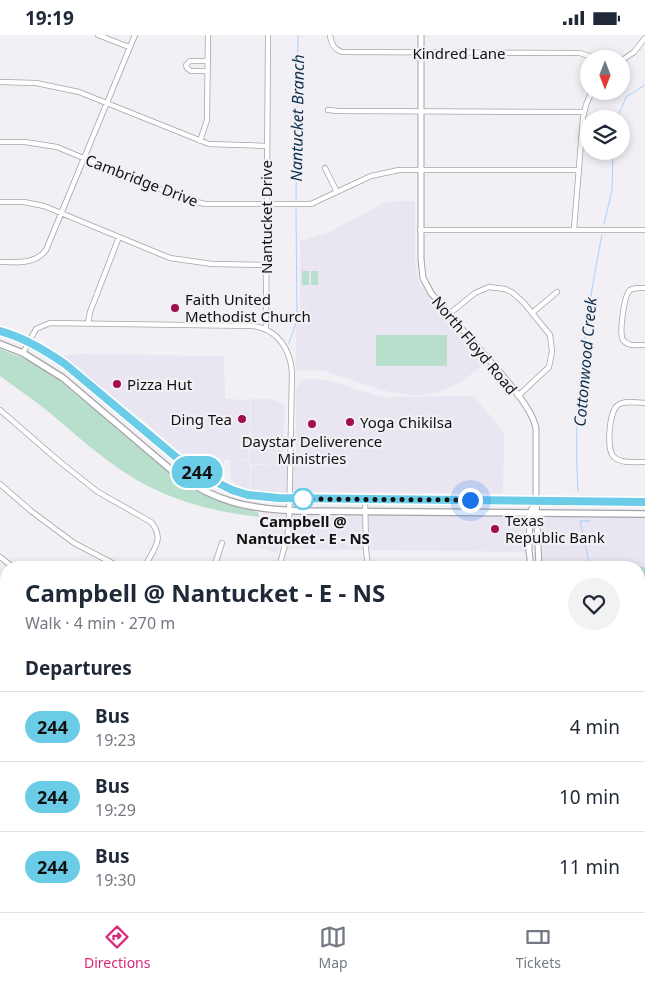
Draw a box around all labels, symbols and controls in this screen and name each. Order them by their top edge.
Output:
text: 19:19 [25,5,74,31]
street label: Kindred Lane [412,43,506,63]
north arrow [580,50,630,100]
map controls [580,50,630,160]
water label: Nantucket Branch [285,54,309,182]
button: layers [580,110,630,160]
street label: Cambridge Drive [83,149,201,211]
street label: Nantucket Drive [256,160,276,274]
place label: Faith United Methodist Church [185,289,311,326]
street label: North Floyd Road [428,292,522,398]
water label: Cottonwood Creek [568,295,602,428]
marker: Faith United Methodist Church [169,302,181,314]
place label: Pizza Hut [127,374,193,394]
marker: Pizza Hut [111,378,123,390]
place label: Ding Tea [171,409,232,429]
place label: Yoga Chikilsa [360,412,452,432]
marker: Ding Tea [236,413,248,425]
marker: Yoga Chikilsa [344,416,356,428]
marker: Daystar Deliverence Ministries [306,418,318,430]
place label: Daystar Deliverence Ministries [242,431,382,468]
line badge: 244 [168,456,226,488]
text: 244 [182,460,212,484]
marker: Campbell @ Nantucket - E - NS [292,488,314,510]
your location [458,488,483,513]
place label: Texas Republic Bank [505,510,605,547]
place label: Campbell @ Nantucket - E - NS [236,511,370,548]
marker: Texas Republic Bank [489,523,501,535]
text: Campbell @ Nantucket - E - NS [25,576,385,609]
button: heart [568,578,620,630]
text: Walk · 4 min · 270 m [25,612,175,634]
text: Departures [25,655,132,681]
text: Bus [95,703,130,729]
text: 4 min [570,714,620,740]
text: 244 [37,715,68,739]
text: 19:23 [95,729,136,751]
text: Bus [95,773,130,799]
text: 10 min [559,784,620,810]
text: 244 [37,785,68,809]
text: 19:29 [95,799,136,821]
text: Bus [95,843,130,869]
text: 11 min [559,854,620,880]
text: 244 [37,855,68,879]
text: 19:30 [95,869,136,891]
tab: Directions [84,923,150,972]
tab: Map [319,923,348,972]
tab: Tickets [516,923,561,972]

